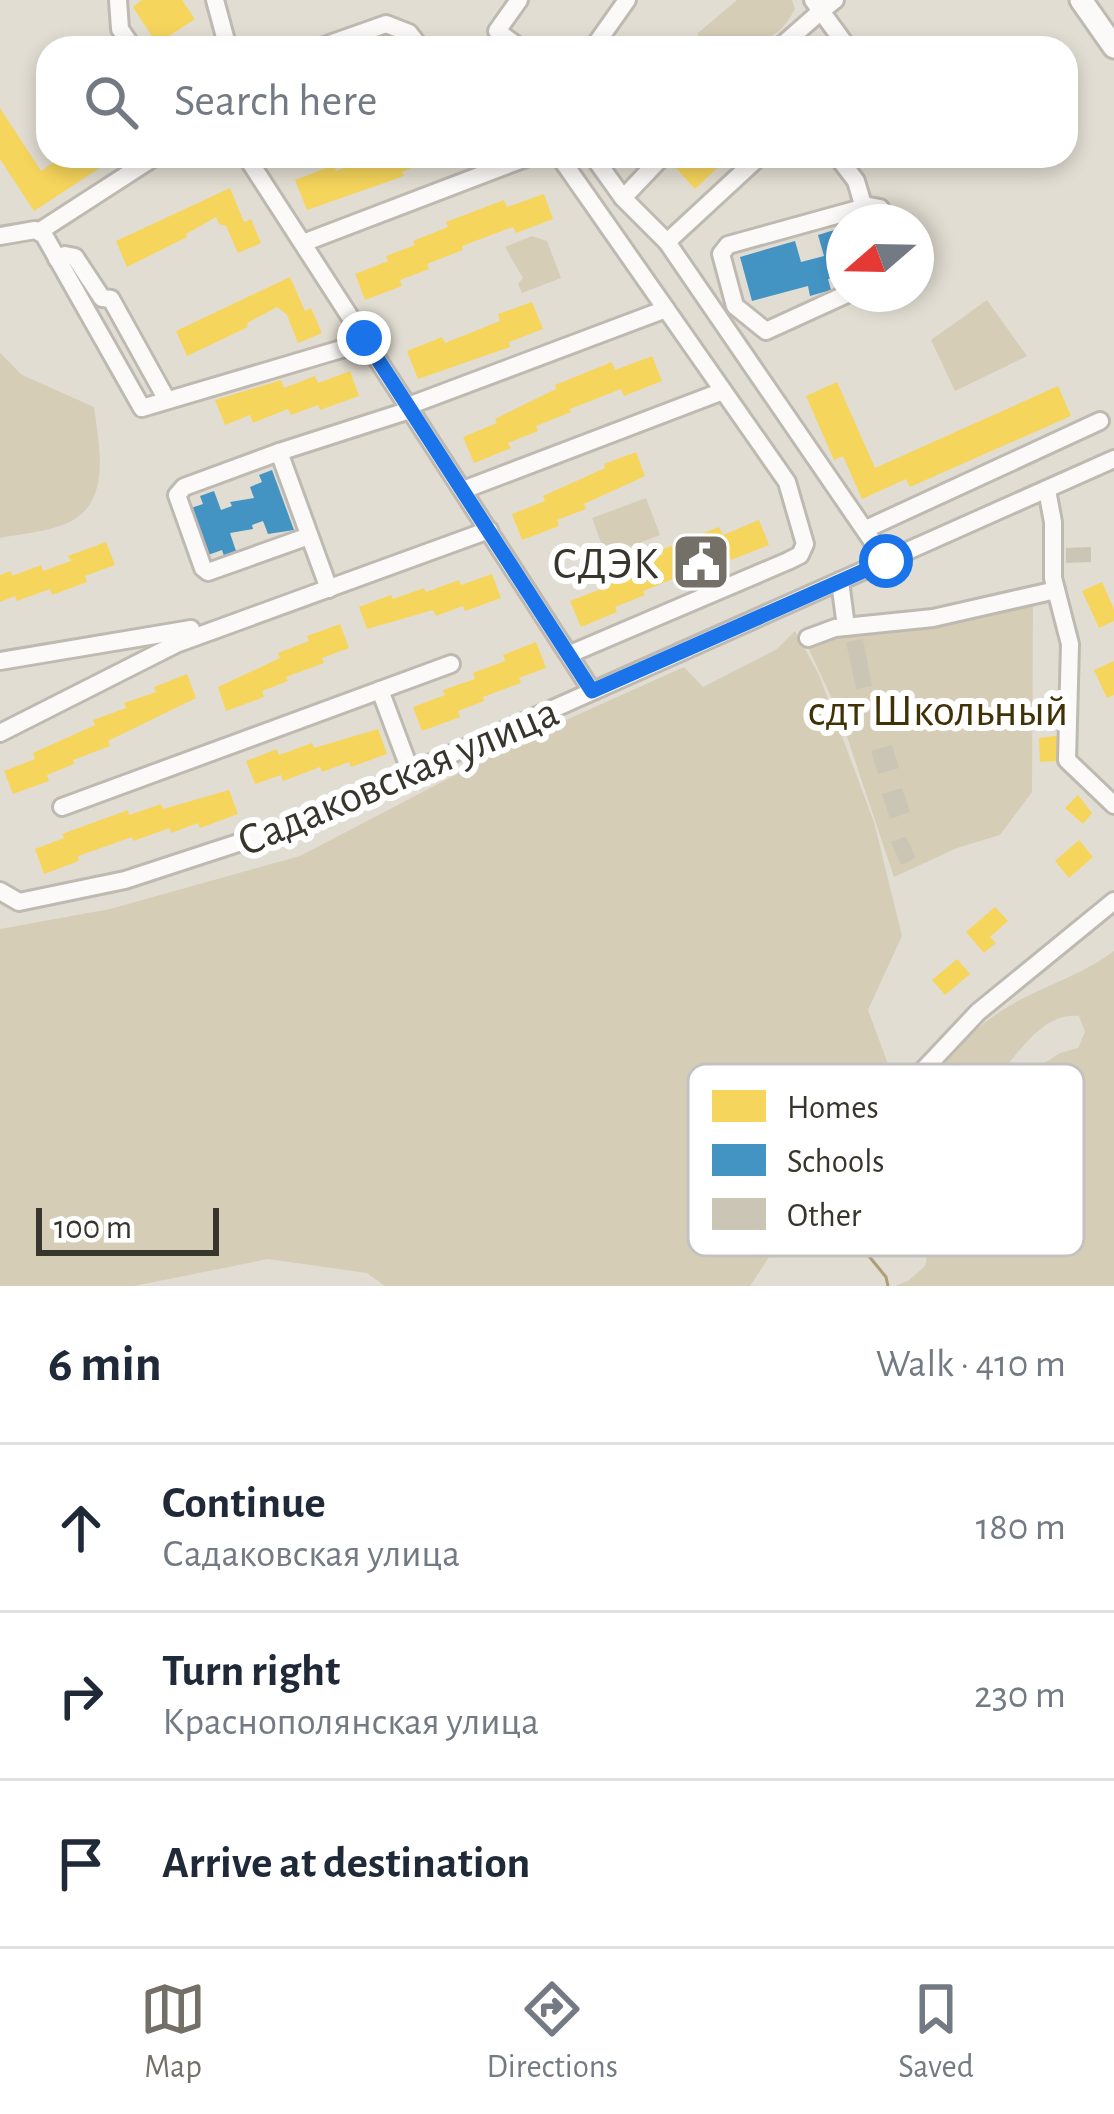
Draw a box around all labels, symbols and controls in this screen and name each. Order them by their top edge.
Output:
search box [36,36,1078,168]
icon: search [78,69,144,135]
text: Search here [174,79,377,124]
north arrow [826,204,934,312]
route end [337,311,391,365]
public building icon: СДЭК [670,531,732,593]
route start [859,534,913,588]
place label: СДЭК [552,542,659,587]
street label: Садаковская улица [231,689,565,865]
park label: сдт Школьный [808,689,1068,734]
legend [688,1064,1084,1256]
text: Homes [787,1092,879,1125]
text: Schools [787,1146,885,1179]
text: Other [787,1200,862,1233]
scale bar [36,1202,219,1255]
text: 100 m [54,1212,132,1245]
text: 6 min [48,1339,162,1390]
text: Walk · 410 m [876,1345,1066,1384]
text: Continue [162,1481,326,1526]
icon: ahead [48,1495,114,1561]
text: 180 m [976,1508,1066,1547]
text: Садаковская улица [162,1535,460,1574]
text: Turn right [162,1649,340,1694]
icon: right [48,1663,114,1729]
text: 230 m [974,1676,1066,1715]
text: Краснополянская улица [162,1703,539,1742]
icon: arrive [48,1831,114,1897]
text: Arrive at destination [162,1841,530,1886]
tab: Map [140,1976,206,2088]
tab: Directions [486,1976,618,2088]
tab: Saved [898,1976,974,2088]

